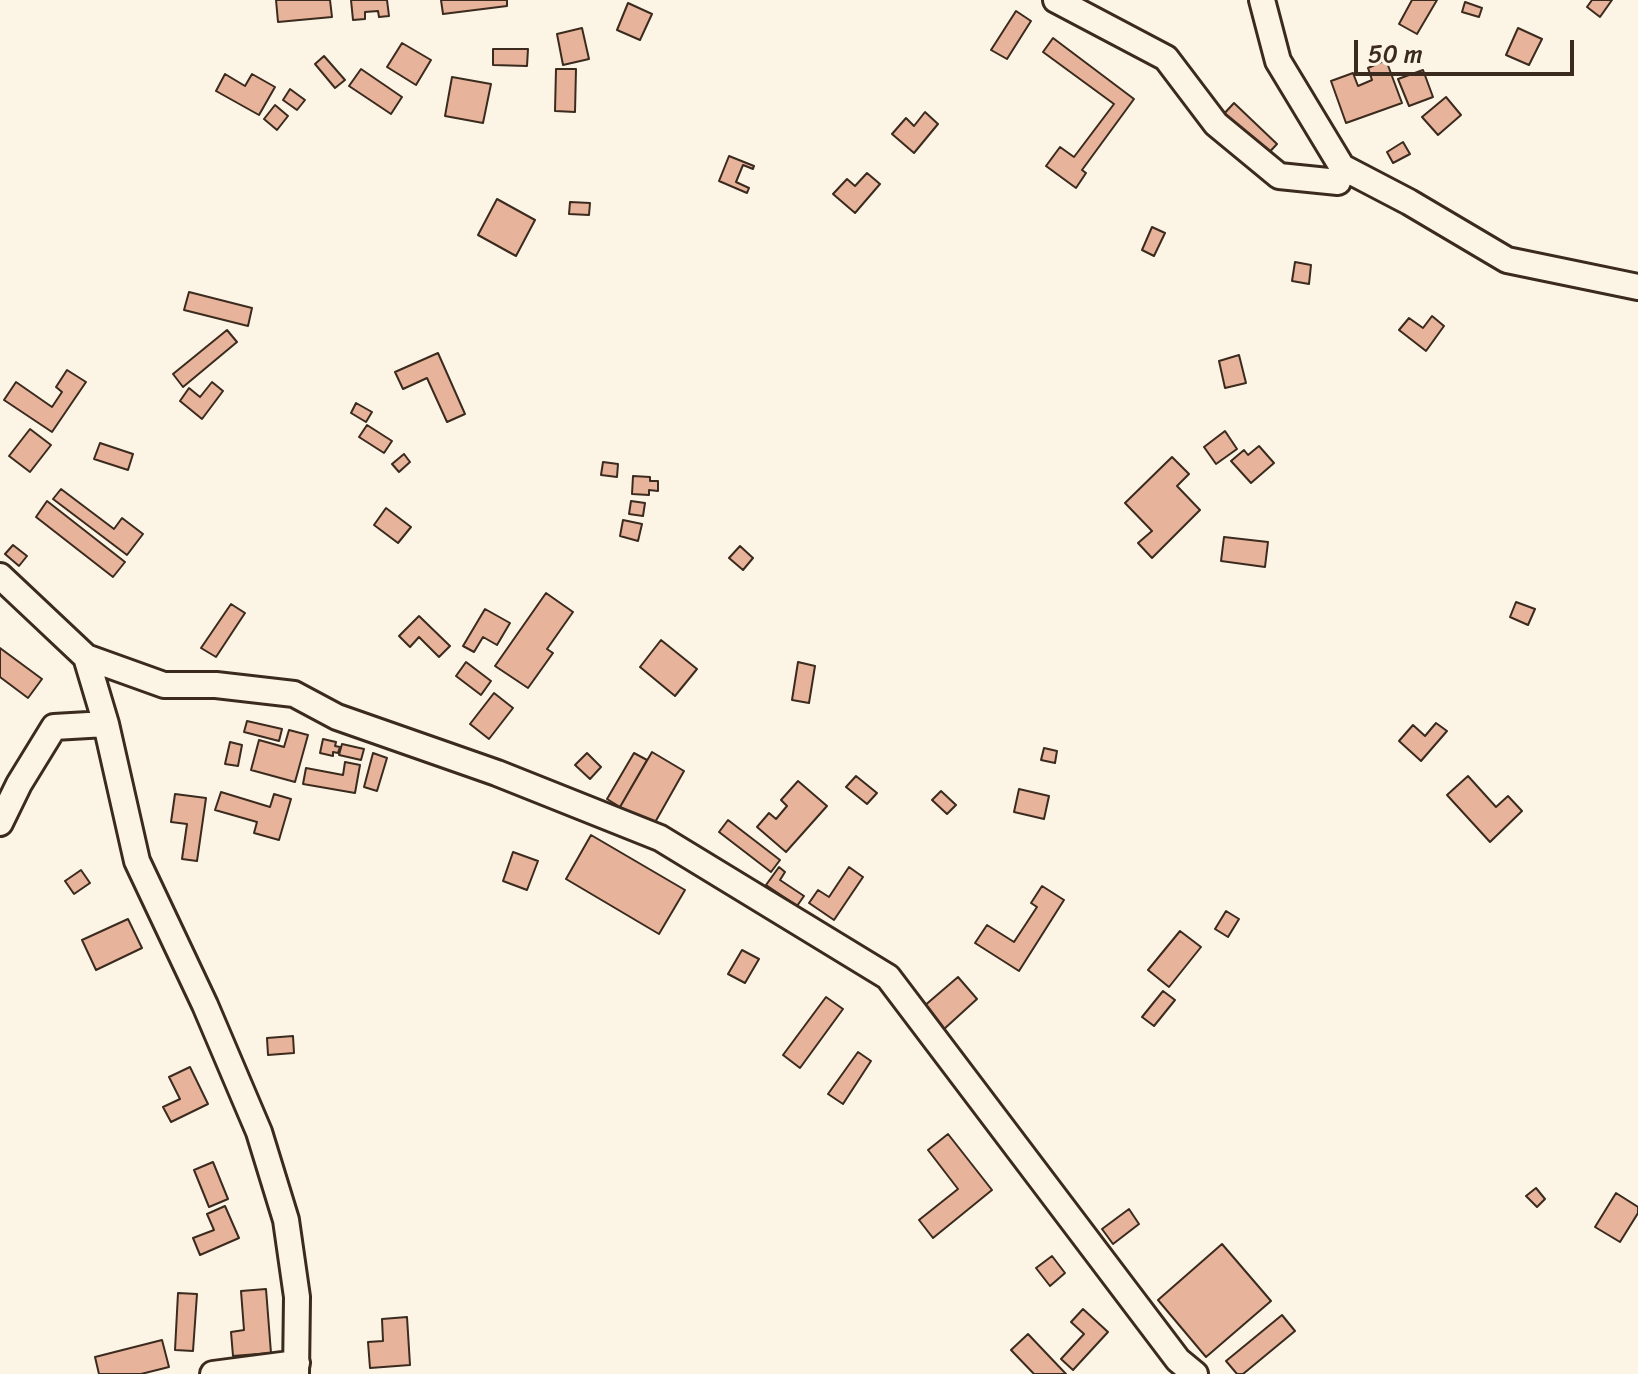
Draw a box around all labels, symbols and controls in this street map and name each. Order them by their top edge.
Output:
scale bar [1358,24,1578,74]
text: 50 m [1368,33,1423,75]

